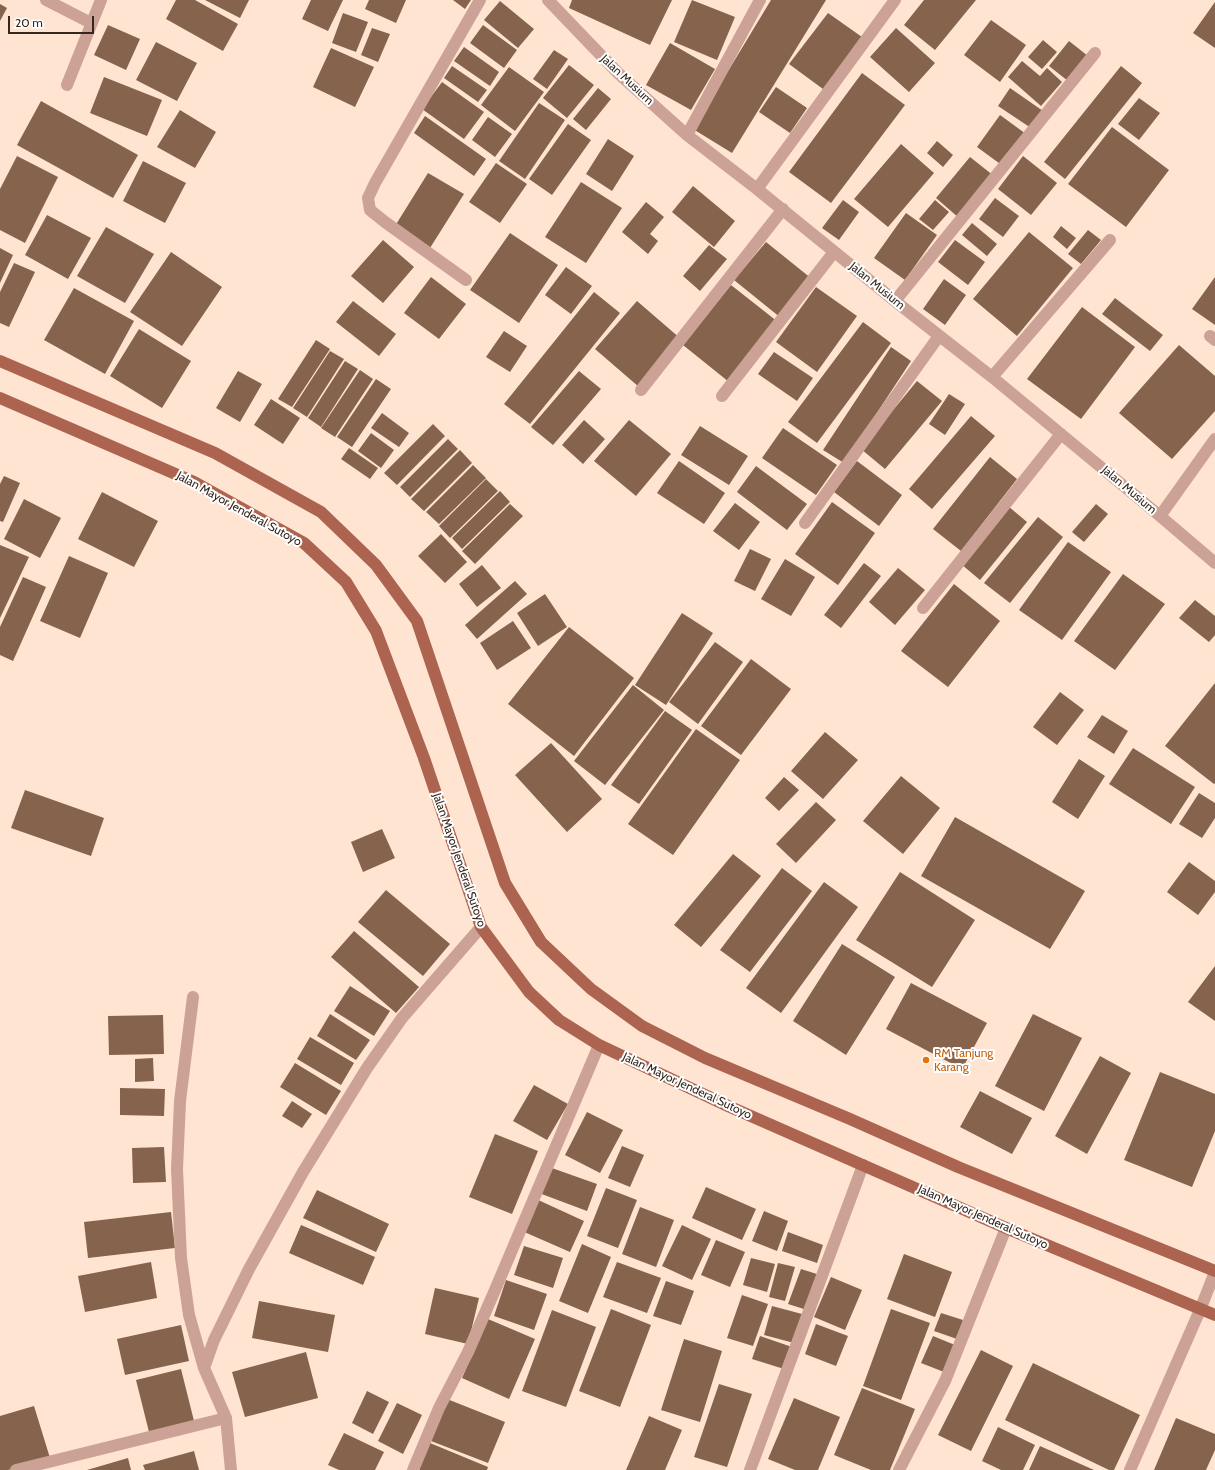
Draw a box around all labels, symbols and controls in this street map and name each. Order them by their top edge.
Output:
scale bar [10,8,96,34]
text: 20 m [15,15,43,30]
street label: Jalan Musium [598,52,656,108]
street label: Jalan Musium [846,259,908,313]
street label: Jalan Musium [1099,463,1159,517]
street label: Jalan Mayor Jenderal Sutoyo [174,469,304,549]
street label: Jalan Mayor Jenderal Sutoyo [429,791,489,929]
place label: RM Tanjung Karang [934,1046,993,1074]
street label: Jalan Mayor Jenderal Sutoyo [620,1050,754,1122]
marker: RM Tanjung Karang [921,1055,931,1065]
street label: Jalan Mayor Jenderal Sutoyo [916,1182,1050,1252]

